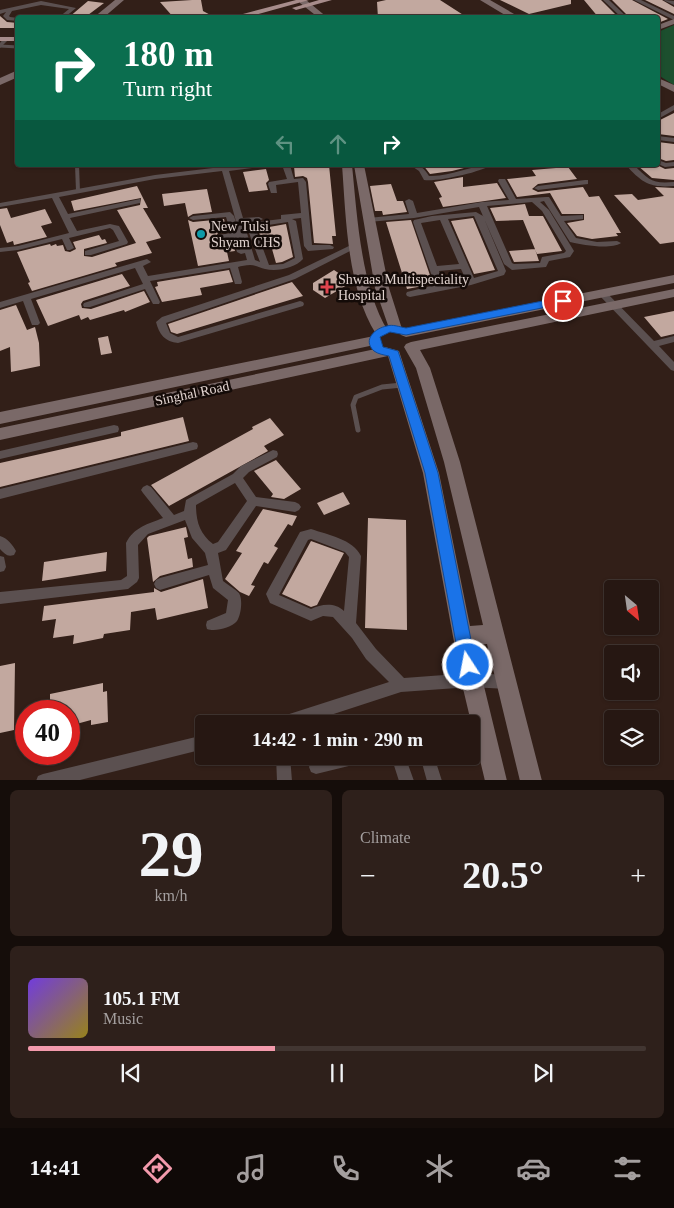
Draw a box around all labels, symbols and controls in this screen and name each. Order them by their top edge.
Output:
icon: right [40,35,105,100]
text: 180 m [123,35,213,74]
text: Turn right [123,76,212,101]
icon: left [271,130,299,158]
icon: ahead [324,130,352,158]
icon: right [377,130,405,158]
place label: New Tulsi Shyam CHS [211,219,281,250]
marker: New Tulsi Shyam CHS [195,228,207,240]
place label: Shwaas Multispeciality Hospital [338,272,469,303]
marker: Shwaas Multispeciality Hospital [320,280,334,294]
pin [542,280,584,322]
icon: arrive [549,287,577,315]
street label: Singhal Road [153,378,231,409]
north arrow [604,580,659,635]
map controls [604,580,659,765]
position arrow [441,638,493,690]
button: sound [604,645,659,700]
speed limit sign: 40 [15,700,80,765]
button: layers [604,710,659,765]
text: 14:42 · 1 min · 290 m [252,729,423,750]
text: 29 [139,818,204,890]
text: Climate [360,829,411,846]
text: 20.5° [462,854,544,896]
text: − [360,860,376,891]
text: + [630,860,646,891]
text: km/h [155,887,187,904]
text: 105.1 FM [103,988,180,1009]
text: Music [103,1010,143,1027]
icon: previous [117,1059,145,1087]
icon: pause [323,1059,351,1087]
icon: next [529,1059,557,1087]
icon: directions [140,1151,175,1186]
icon: music [234,1151,269,1186]
icon: phone [328,1151,363,1186]
icon: climate [422,1151,457,1186]
icon: car [516,1151,551,1186]
icon: filters [610,1151,645,1186]
text: 14:41 [29,1155,81,1180]

